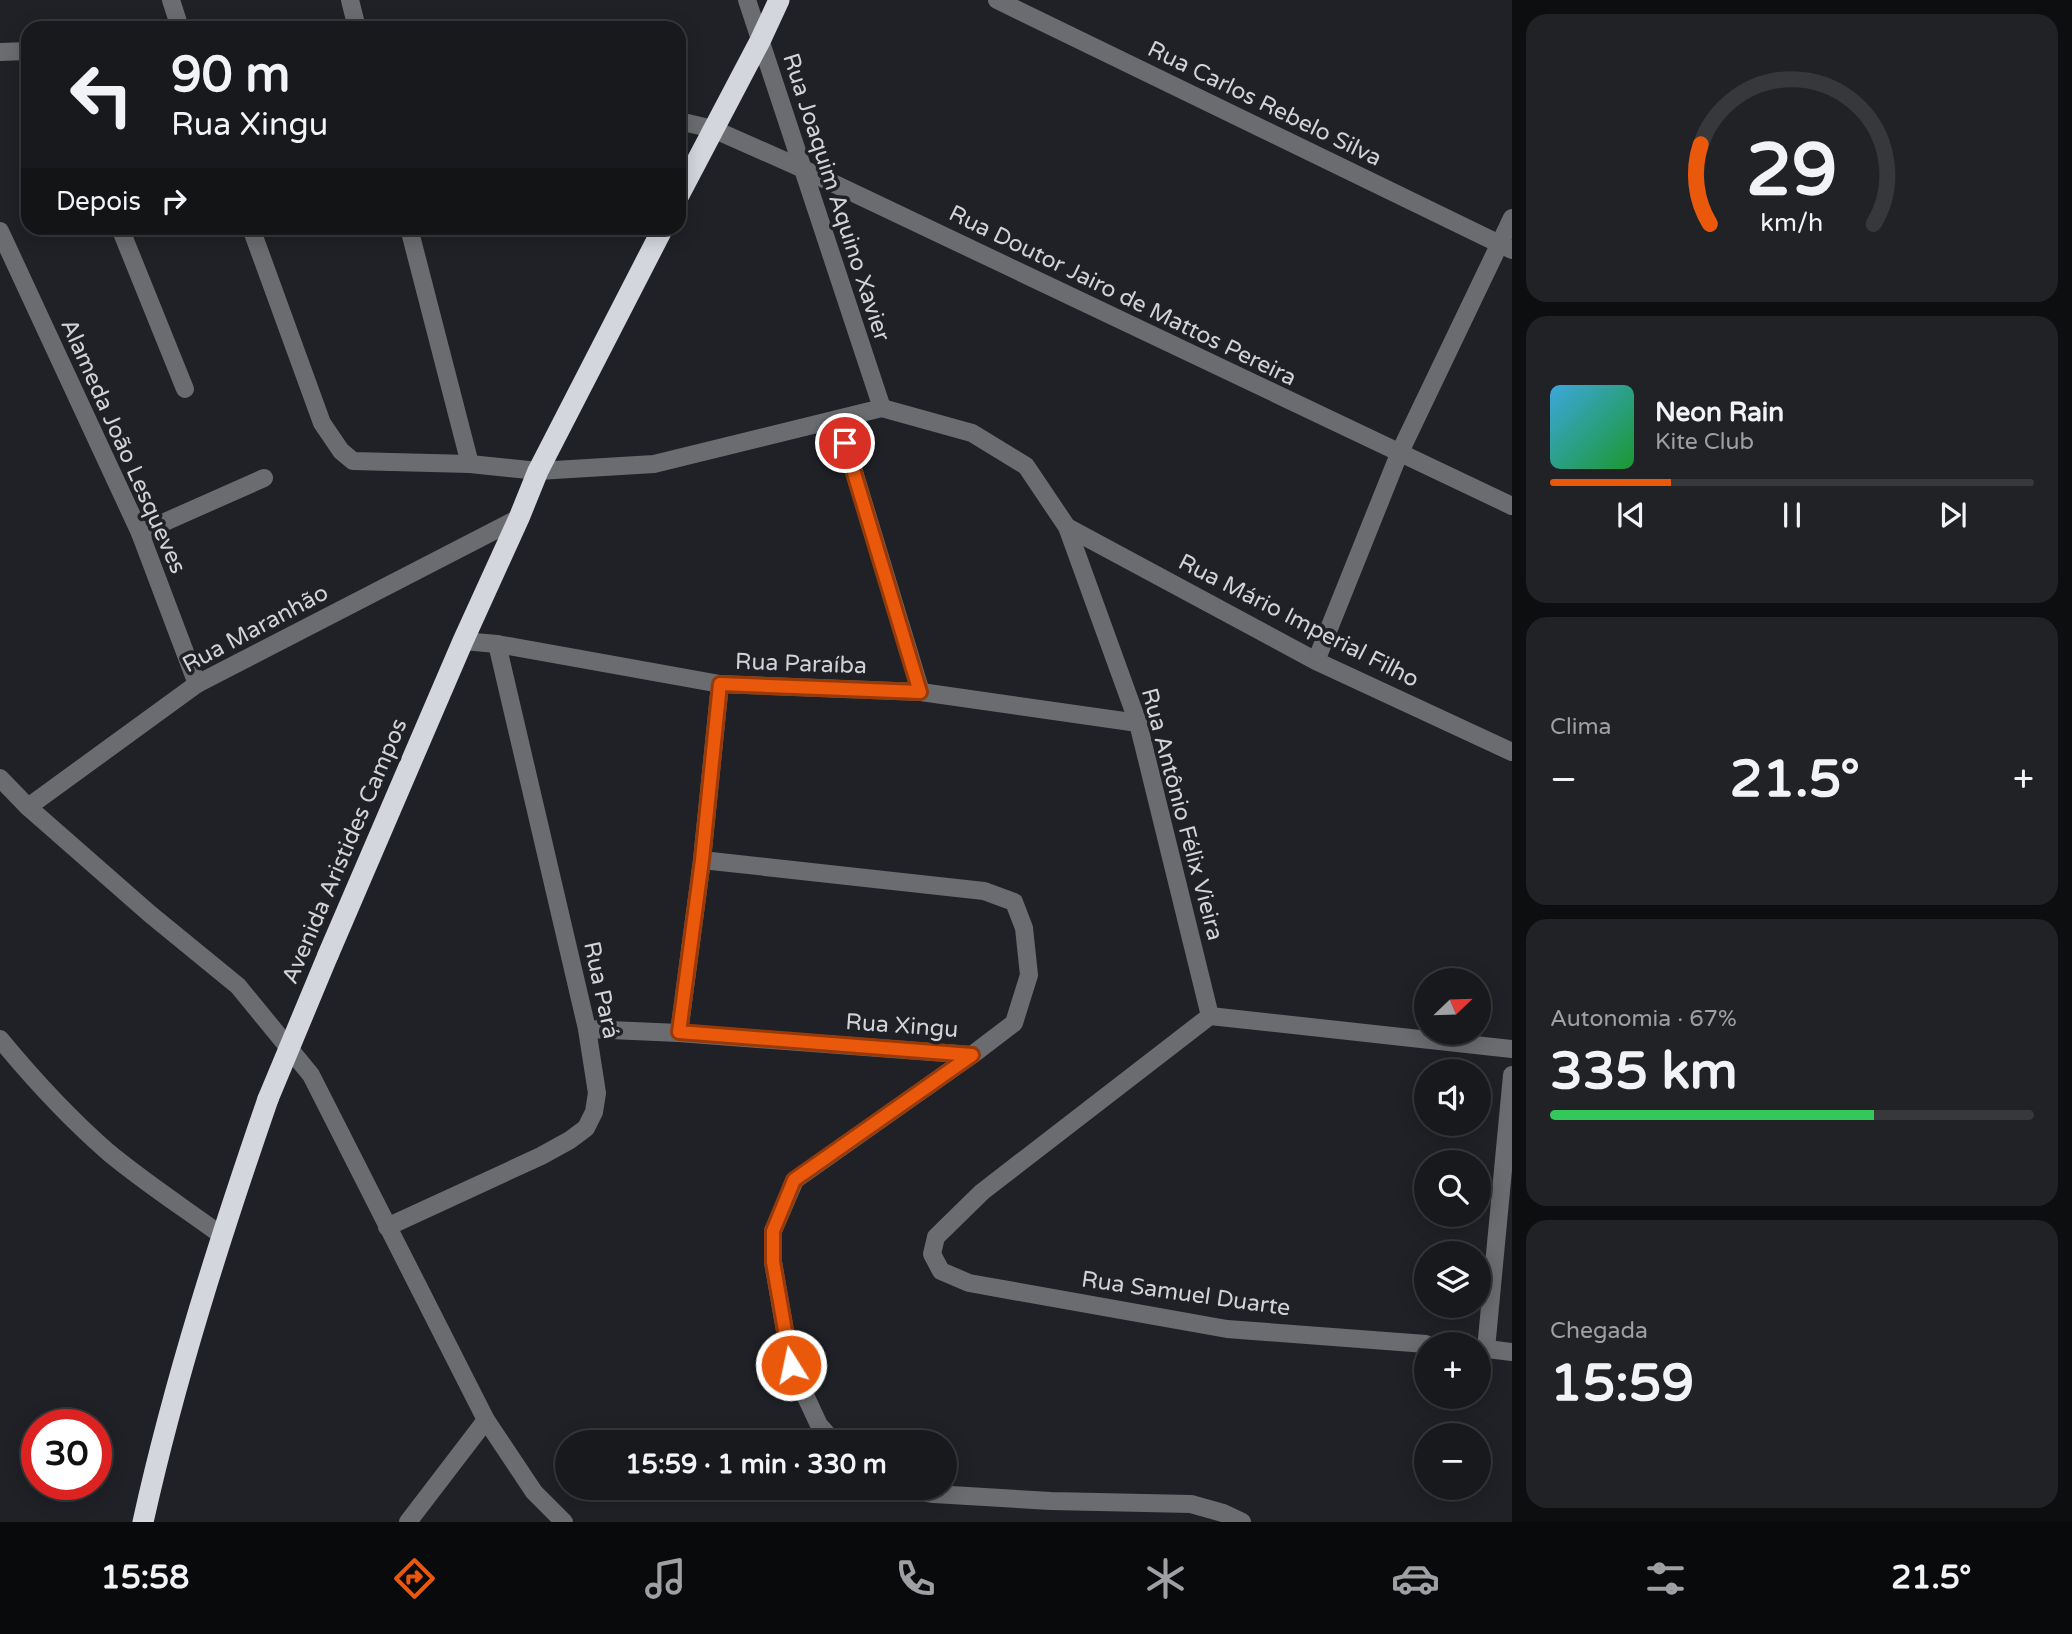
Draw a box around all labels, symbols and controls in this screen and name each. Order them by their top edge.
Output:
street label: Rua Carlos Rebelo Silva [1143,35,1386,173]
text: 90 m [171,46,290,105]
icon: left [56,49,147,140]
street label: Rua Joaquim Aquino Xavier [776,50,896,345]
text: Rua Xingu [171,106,328,144]
text: 29 [1746,127,1838,215]
icon: right [155,182,193,220]
text: Depois [56,186,141,217]
street label: Rua Doutor Jairo de Mattos Pereira [944,199,1301,392]
text: km/h [1761,208,1823,238]
street label: Alameda João Lesqueves [54,315,192,578]
text: Neon Rain [1655,397,1784,428]
pin [815,413,875,473]
icon: arrive [826,424,864,462]
text: Kite Club [1655,428,1754,456]
icon: previous [1612,496,1650,534]
icon: pause [1773,496,1811,534]
icon: next [1934,496,1972,534]
street label: Rua Mário Imperial Filho [1174,548,1424,694]
street label: Rua Maranhão [178,579,333,679]
street label: Rua Paraíba [735,648,867,680]
street label: Rua Antônio Félix Vieira [1135,685,1229,944]
text: Clima [1550,713,1611,741]
street label: Avenida Aristides Campos [276,714,414,988]
text: 21.5° [1730,748,1860,811]
text: − [1550,757,1577,803]
text: + [2013,757,2034,803]
street label: Rua Pará [577,939,625,1041]
north arrow [1414,968,1491,1045]
map controls [1414,968,1491,1500]
text: Autonomia · 67% [1550,1005,1737,1033]
street label: Rua Xingu [845,1008,959,1044]
text: 335 km [1550,1040,1738,1103]
button: sound [1414,1059,1491,1136]
button: search [1414,1150,1491,1227]
button: layers [1414,1241,1491,1318]
street label: Rua Samuel Duarte [1080,1265,1292,1323]
text: Chegada [1550,1317,1648,1345]
position arrow [754,1328,828,1402]
button: + [1414,1332,1491,1409]
text: 15:59 [1550,1352,1694,1415]
speed limit sign: 30 [21,1409,112,1500]
button: − [1414,1423,1491,1500]
text: 15:59 · 1 min · 330 m [625,1449,887,1480]
icon: directions [390,1554,439,1603]
icon: music [641,1554,690,1603]
icon: phone [891,1554,940,1603]
icon: climate [1141,1554,1190,1603]
icon: car [1391,1554,1440,1603]
icon: filters [1641,1554,1690,1603]
text: 15:58 [101,1559,189,1597]
text: 21.5° [1891,1559,1971,1597]

